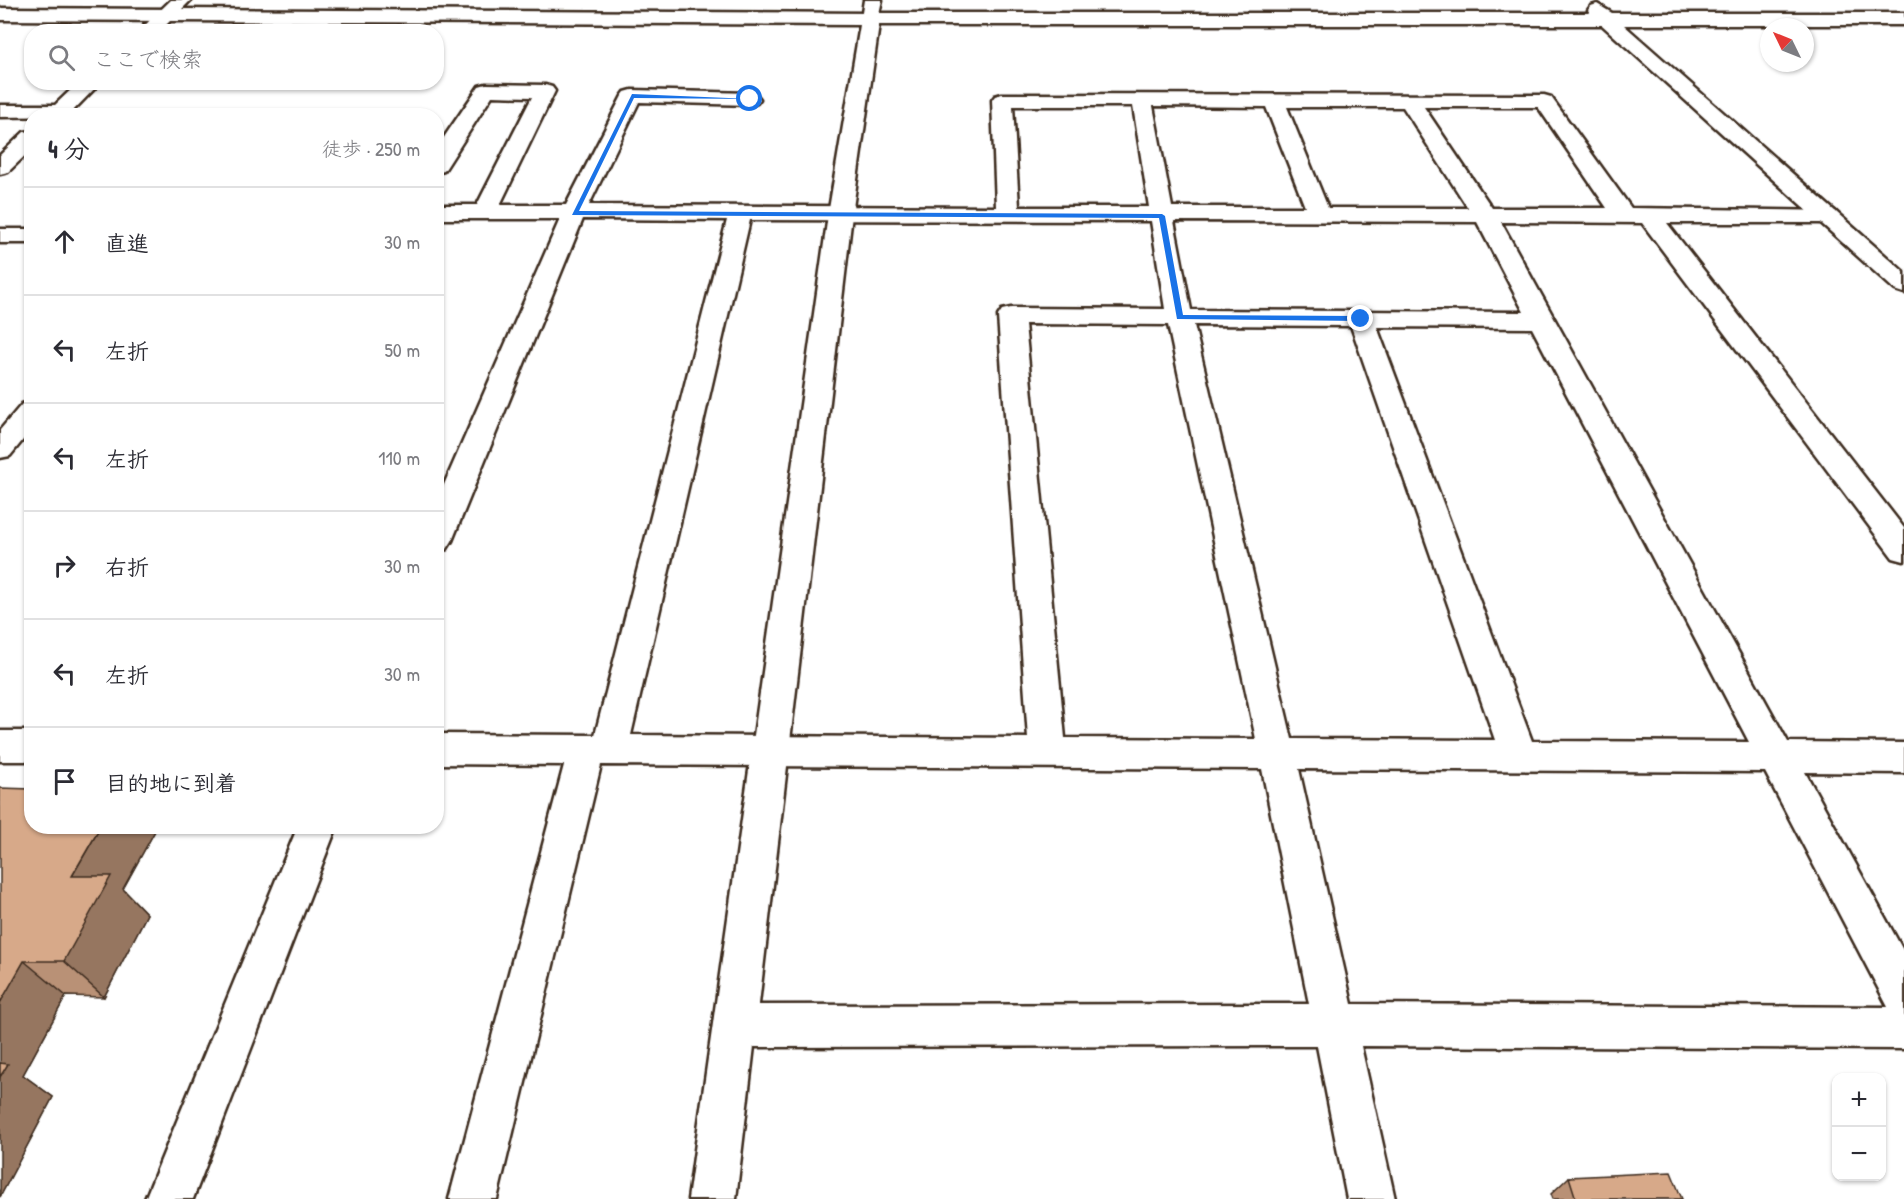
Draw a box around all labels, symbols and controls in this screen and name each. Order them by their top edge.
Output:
north arrow [1760,18,1814,72]
search box [24,24,444,90]
icon: search [45,41,78,74]
text: ここで検索 [93,44,203,74]
route start [736,85,762,111]
text: 4 分 [48,131,90,166]
text: 徒歩 · 250 m [322,135,420,162]
icon: ahead [48,225,81,258]
text: 直進 [105,228,149,258]
text: 30 m [384,228,420,255]
route end [1347,305,1373,331]
icon: left [48,333,81,366]
text: 左折 [105,336,149,366]
text: 50 m [384,336,420,363]
icon: left [48,441,81,474]
text: 左折 [105,444,149,474]
text: 110 m [378,444,420,471]
icon: right [48,549,81,582]
text: 右折 [105,552,149,582]
text: 30 m [384,552,420,579]
icon: left [48,657,81,690]
text: 左折 [105,660,149,690]
text: 30 m [384,660,420,687]
icon: arrive [48,765,81,798]
text: 目的地に到着 [105,768,237,798]
map controls [1832,1073,1886,1181]
button: + [1832,1073,1886,1127]
button: − [1832,1127,1886,1181]

